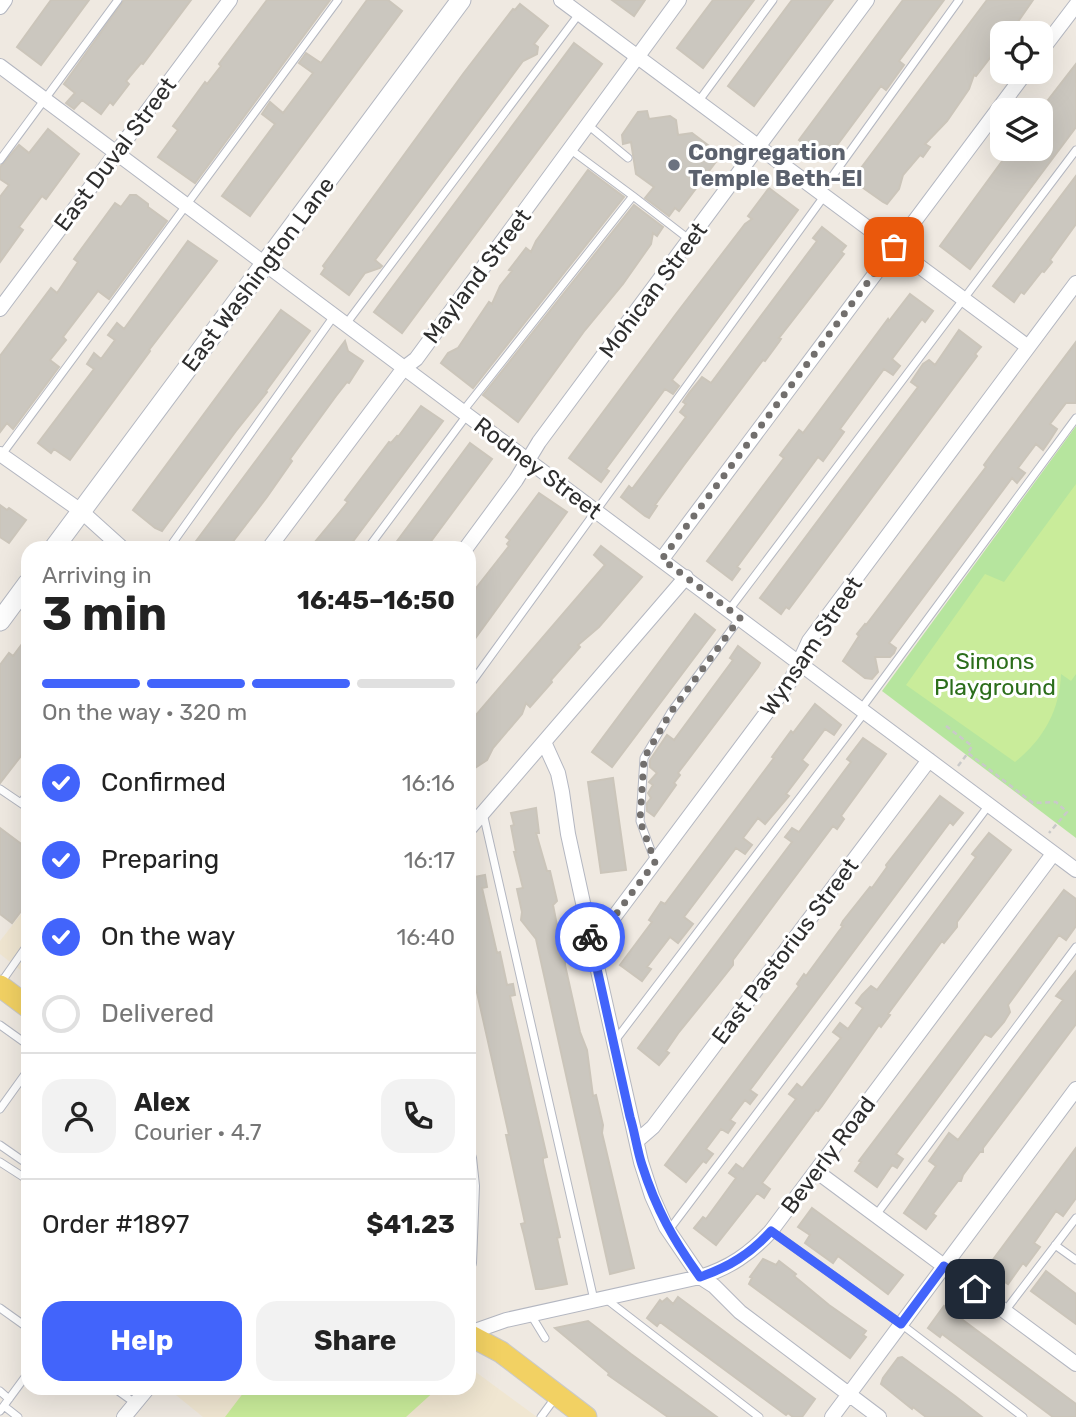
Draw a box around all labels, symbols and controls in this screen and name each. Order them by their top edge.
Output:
map controls [990,21,1053,161]
button: locate [990,21,1053,84]
street label: East Duval Street [48,72,182,236]
button: layers [990,98,1053,161]
place label: Congregation Temple Beth-El [688,138,863,192]
marker: Congregation Temple Beth-El [666,157,682,173]
street label: East Washington Lane [176,171,340,377]
street label: Mayland Street [417,203,537,349]
street label: Mohican Street [593,217,713,363]
pin [864,217,924,277]
icon: bag [875,228,913,266]
street label: Rodney Street [469,411,607,525]
text: Arriving in [42,561,152,589]
street label: Wynsam Street [754,571,868,721]
text: 16:45–16:50 [297,585,455,616]
text: 3 min [42,587,167,642]
park label: Simons Playground [934,647,1056,701]
text: On the way · 320 m [42,698,247,726]
icon: check [42,764,80,802]
text: Confirmed [101,767,226,798]
text: 16:16 [402,769,455,797]
icon: check [42,841,80,879]
text: Preparing [101,844,219,875]
text: 16:17 [404,846,455,874]
street label: East Pastorius Street [706,852,864,1050]
courier [555,902,625,972]
icon: check [42,918,80,956]
icon: bike [571,918,609,956]
text: On the way [101,921,235,952]
text: 16:40 [397,923,455,951]
text: Delivered [101,998,214,1029]
button: person [42,1079,116,1153]
button: phone [381,1079,455,1153]
text: Alex [134,1087,190,1118]
street label: Beverly Road [775,1091,881,1219]
text: Courier · 4.7 [134,1118,261,1146]
text: Order #1897 [42,1209,189,1240]
text: $41.23 [366,1209,455,1240]
pin [945,1259,1005,1319]
icon: home [956,1270,994,1308]
button: Help [42,1301,242,1381]
button: Share [256,1301,455,1381]

